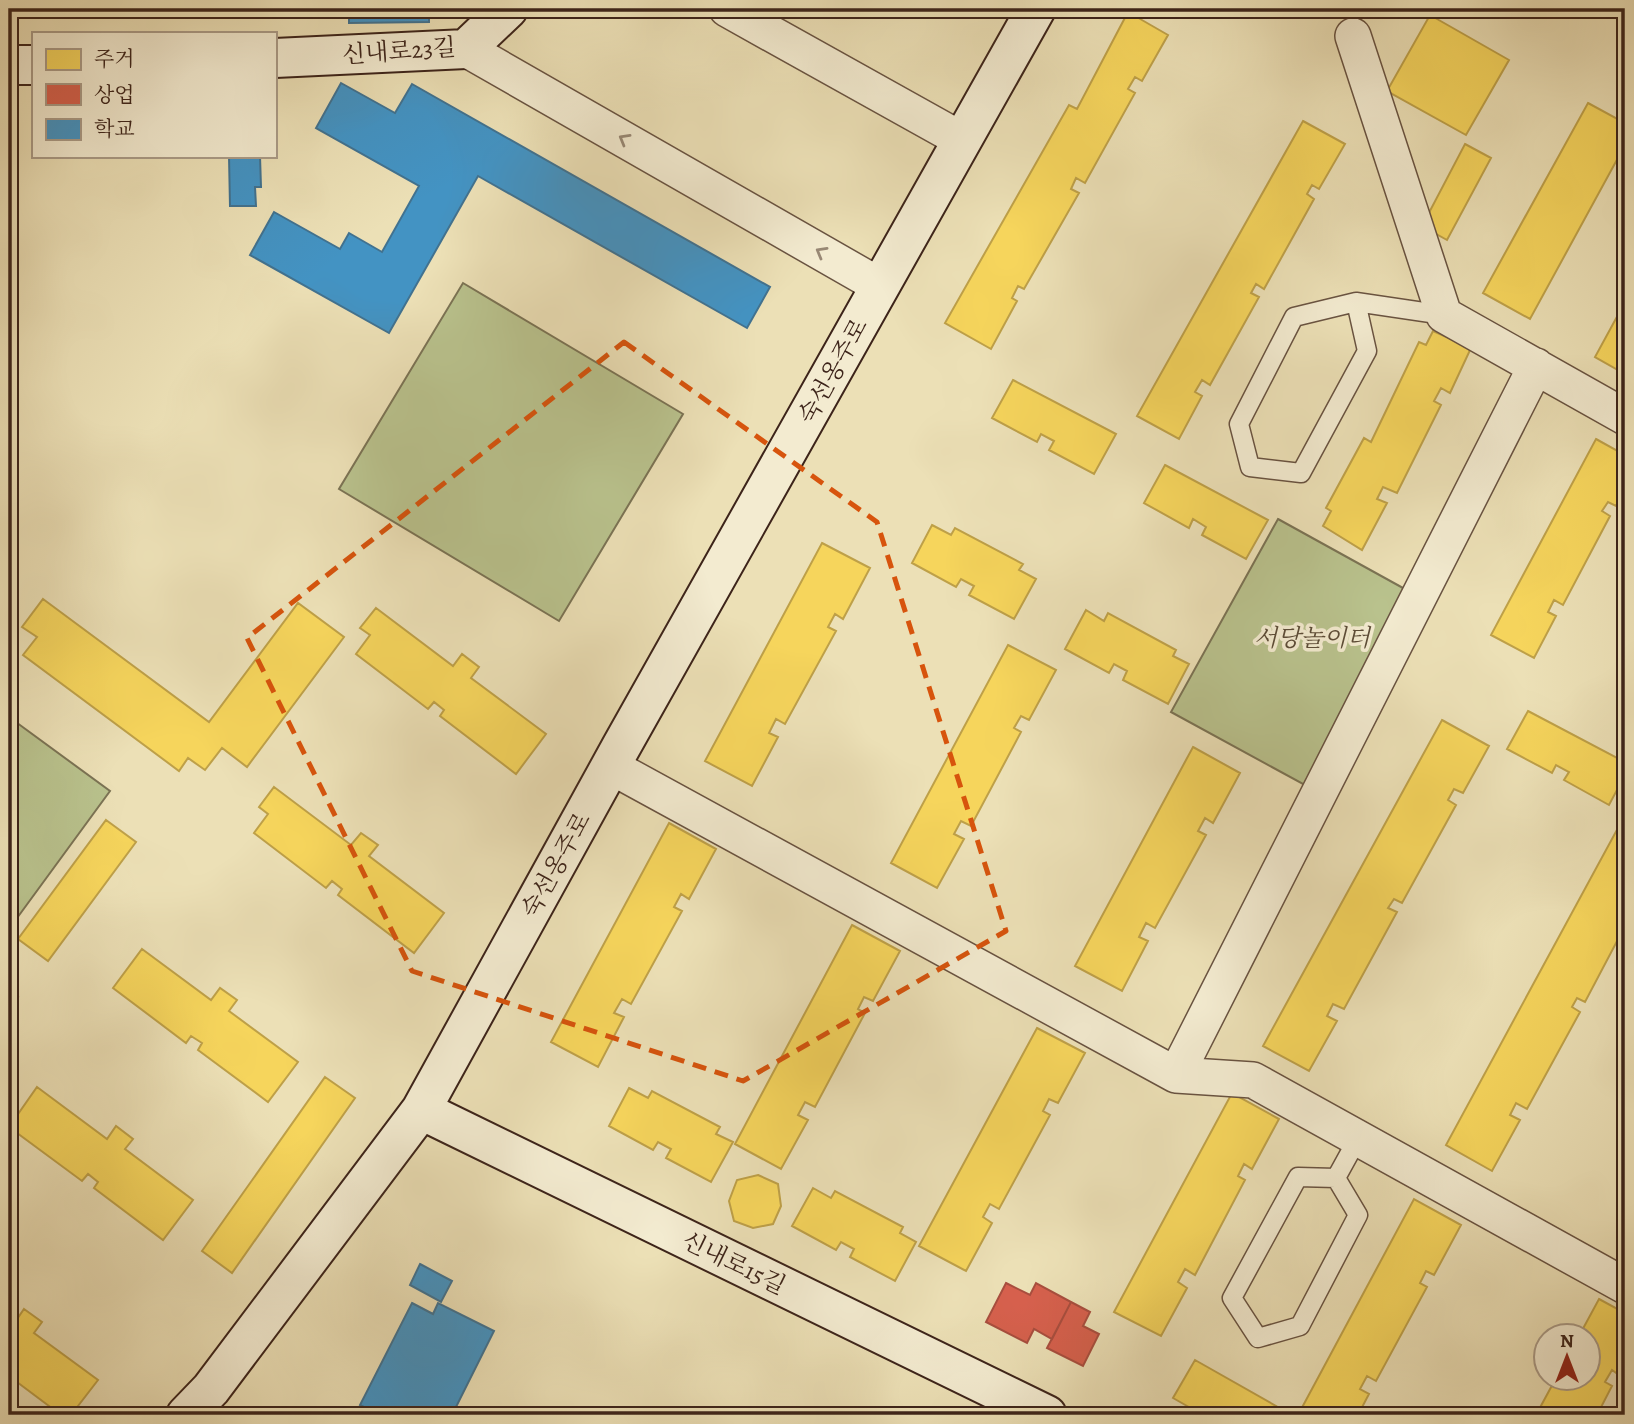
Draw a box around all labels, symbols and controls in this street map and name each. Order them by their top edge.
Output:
street label: 신내로23길 [341,31,457,71]
legend [32,32,276,158]
text: 주거 [94,45,135,73]
text: 상업 [94,81,135,109]
text: 학교 [94,115,135,143]
one-way arrow [618,134,631,147]
one-way arrow [816,247,829,260]
street label: 숙선옹주로 [791,313,875,429]
park label: 서당놀이터 [1254,622,1372,654]
street label: 숙선옹주로 [514,807,598,923]
street label: 신내로15길 [677,1224,791,1302]
north arrow [1532,1322,1602,1392]
text: N [1560,1328,1574,1354]

